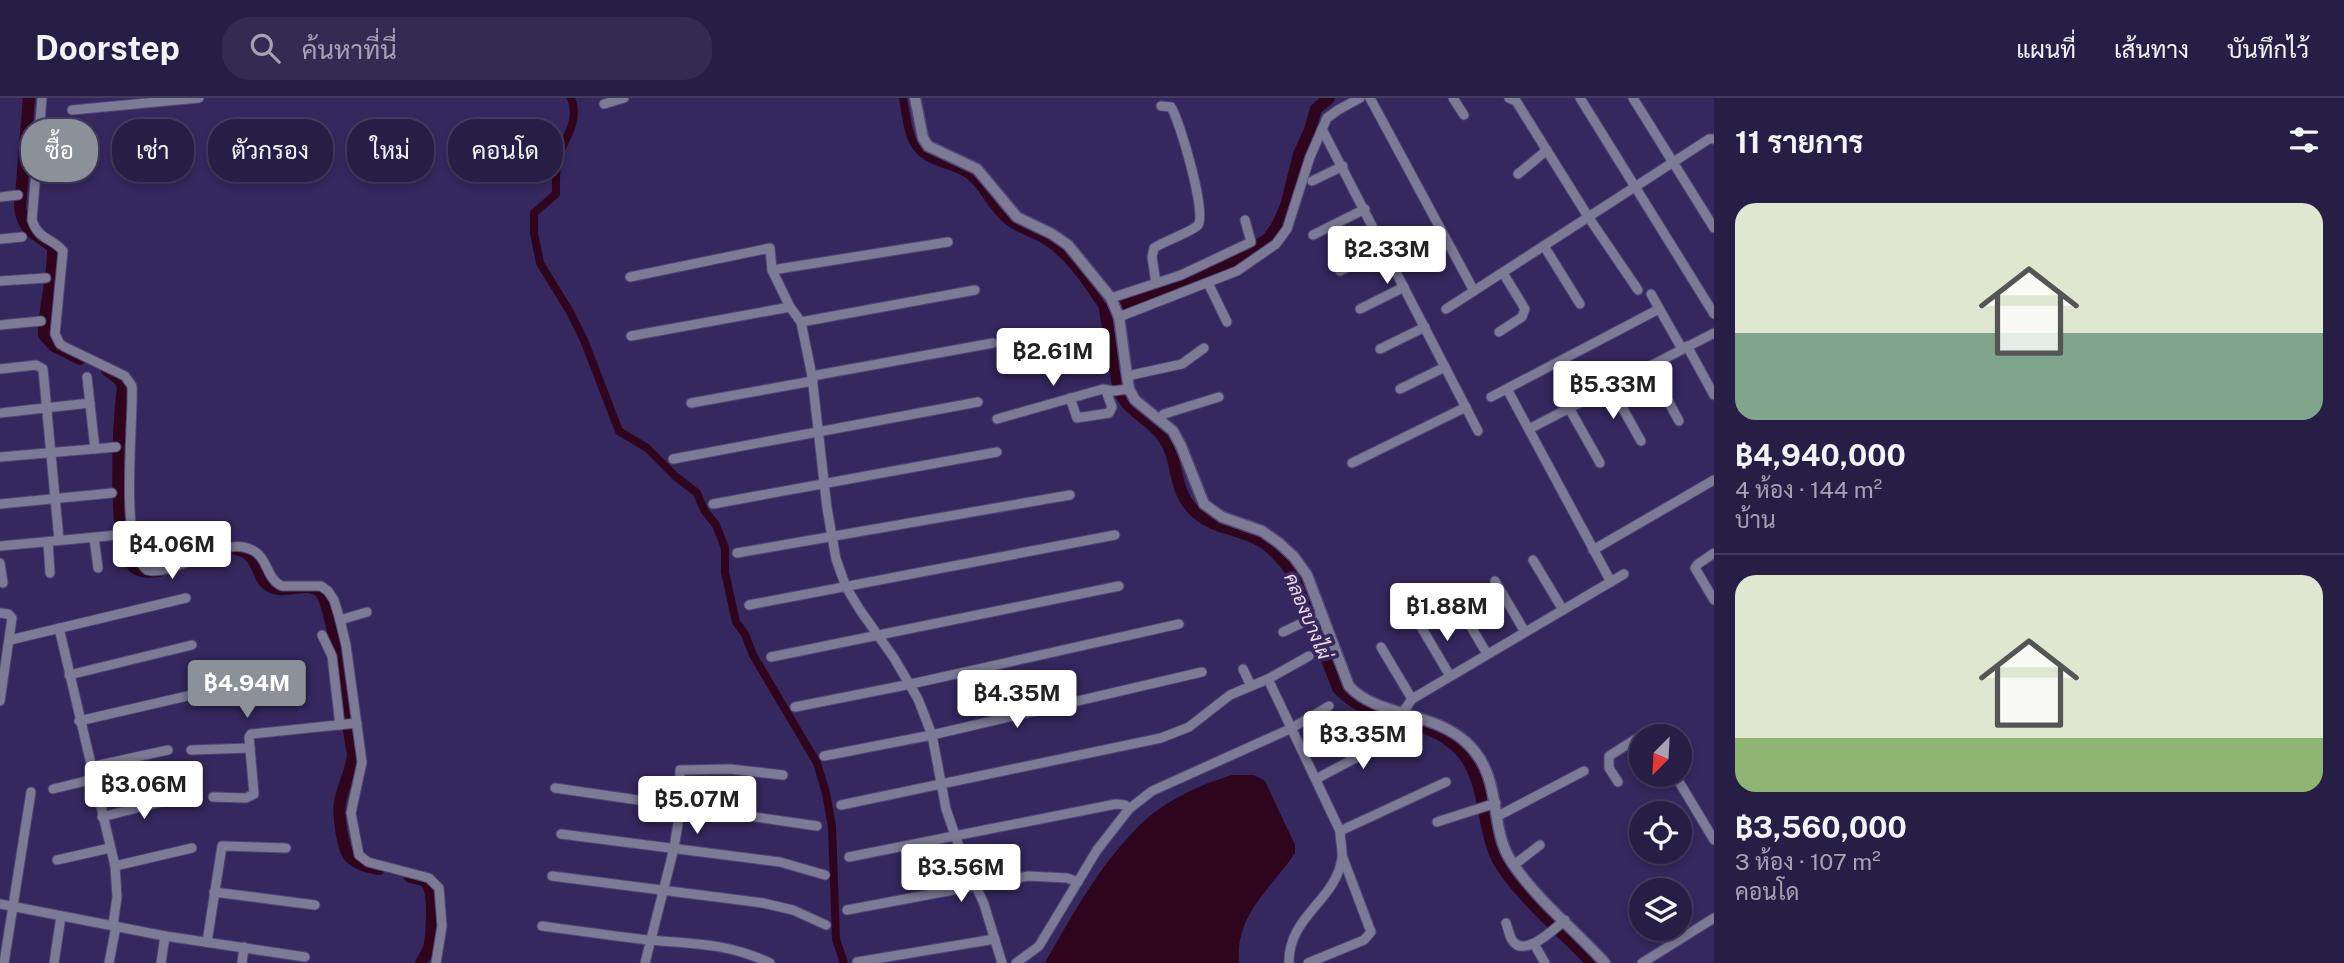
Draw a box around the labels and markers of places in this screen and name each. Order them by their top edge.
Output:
pin: ฿2.33M [1330,226,1444,286]
pin: ฿2.61M [996,328,1110,388]
pin: ฿5.33M [1556,362,1670,421]
pin: ฿4.06M [115,522,229,581]
pin: ฿1.88M [1390,584,1504,643]
pin: ฿4.94M [190,660,304,720]
pin: ฿4.35M [960,670,1074,730]
pin: ฿3.35M [1306,712,1420,771]
pin: ฿3.06M [87,762,201,821]
pin: ฿5.07M [640,776,754,836]
pin: ฿3.56M [904,844,1018,904]

